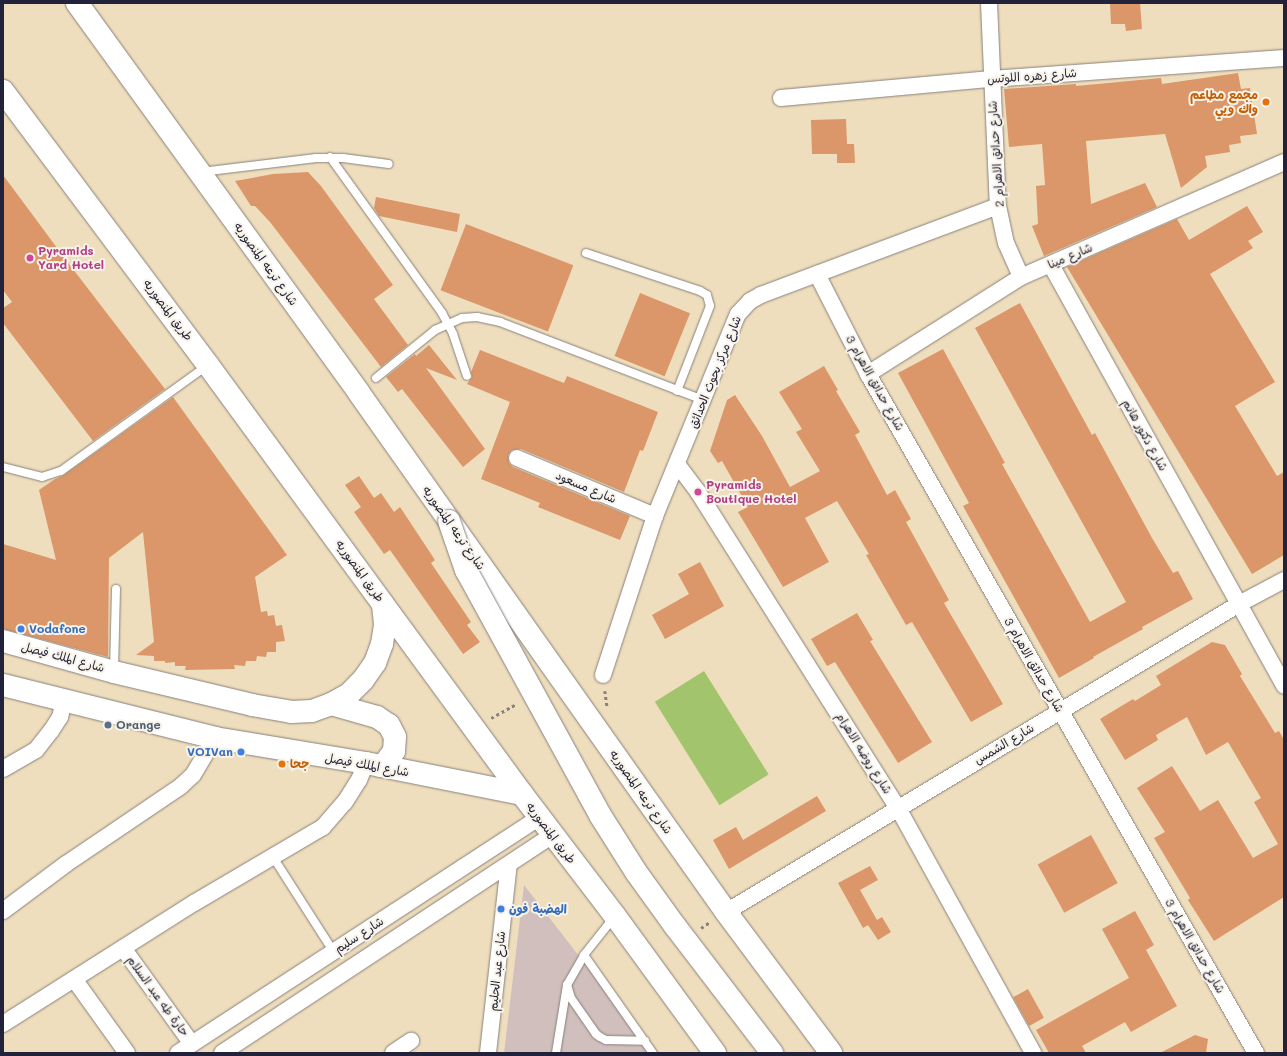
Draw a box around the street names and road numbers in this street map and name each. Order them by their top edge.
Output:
street label: شارع زهره اللوتس [987,66,1077,86]
street label: شارع حدائق الاهرام 2 [985,100,1007,208]
street label: شارع ترعه المنصوريه [231,220,301,308]
street label: شارع مينا [1045,240,1095,272]
street label: طريق المنصوريه [140,276,196,344]
street label: شارع مركز بحوث الحدائق [686,314,744,430]
street label: شارع حدائق الاهرام 3 [843,333,907,433]
street label: شارع دكتور هانم [1119,397,1171,473]
street label: شارع مسعود [553,468,619,506]
street label: شارع ترعه المنصوريه [420,483,488,573]
street label: طريق المنصوريه [333,537,387,605]
street label: شارع حدائق الاهرام 3 [1001,615,1067,715]
street label: شارع الملك فيصل [20,639,106,675]
street label: شارع روضه الاهرام [833,710,895,796]
street label: شارع الشمس [971,720,1037,768]
street label: شارع ترعه المنصوريه [607,747,675,837]
street label: شارع الملك فيصل [324,750,410,780]
street label: طريق المنصوريه [523,799,579,867]
street label: شارع حدائق الاهرام 3 [1162,896,1228,996]
street label: شارع سليم [332,914,386,956]
street label: شارع عبد الحليم [486,930,508,1012]
street label: حارة طه عبد السلام [124,953,192,1039]

